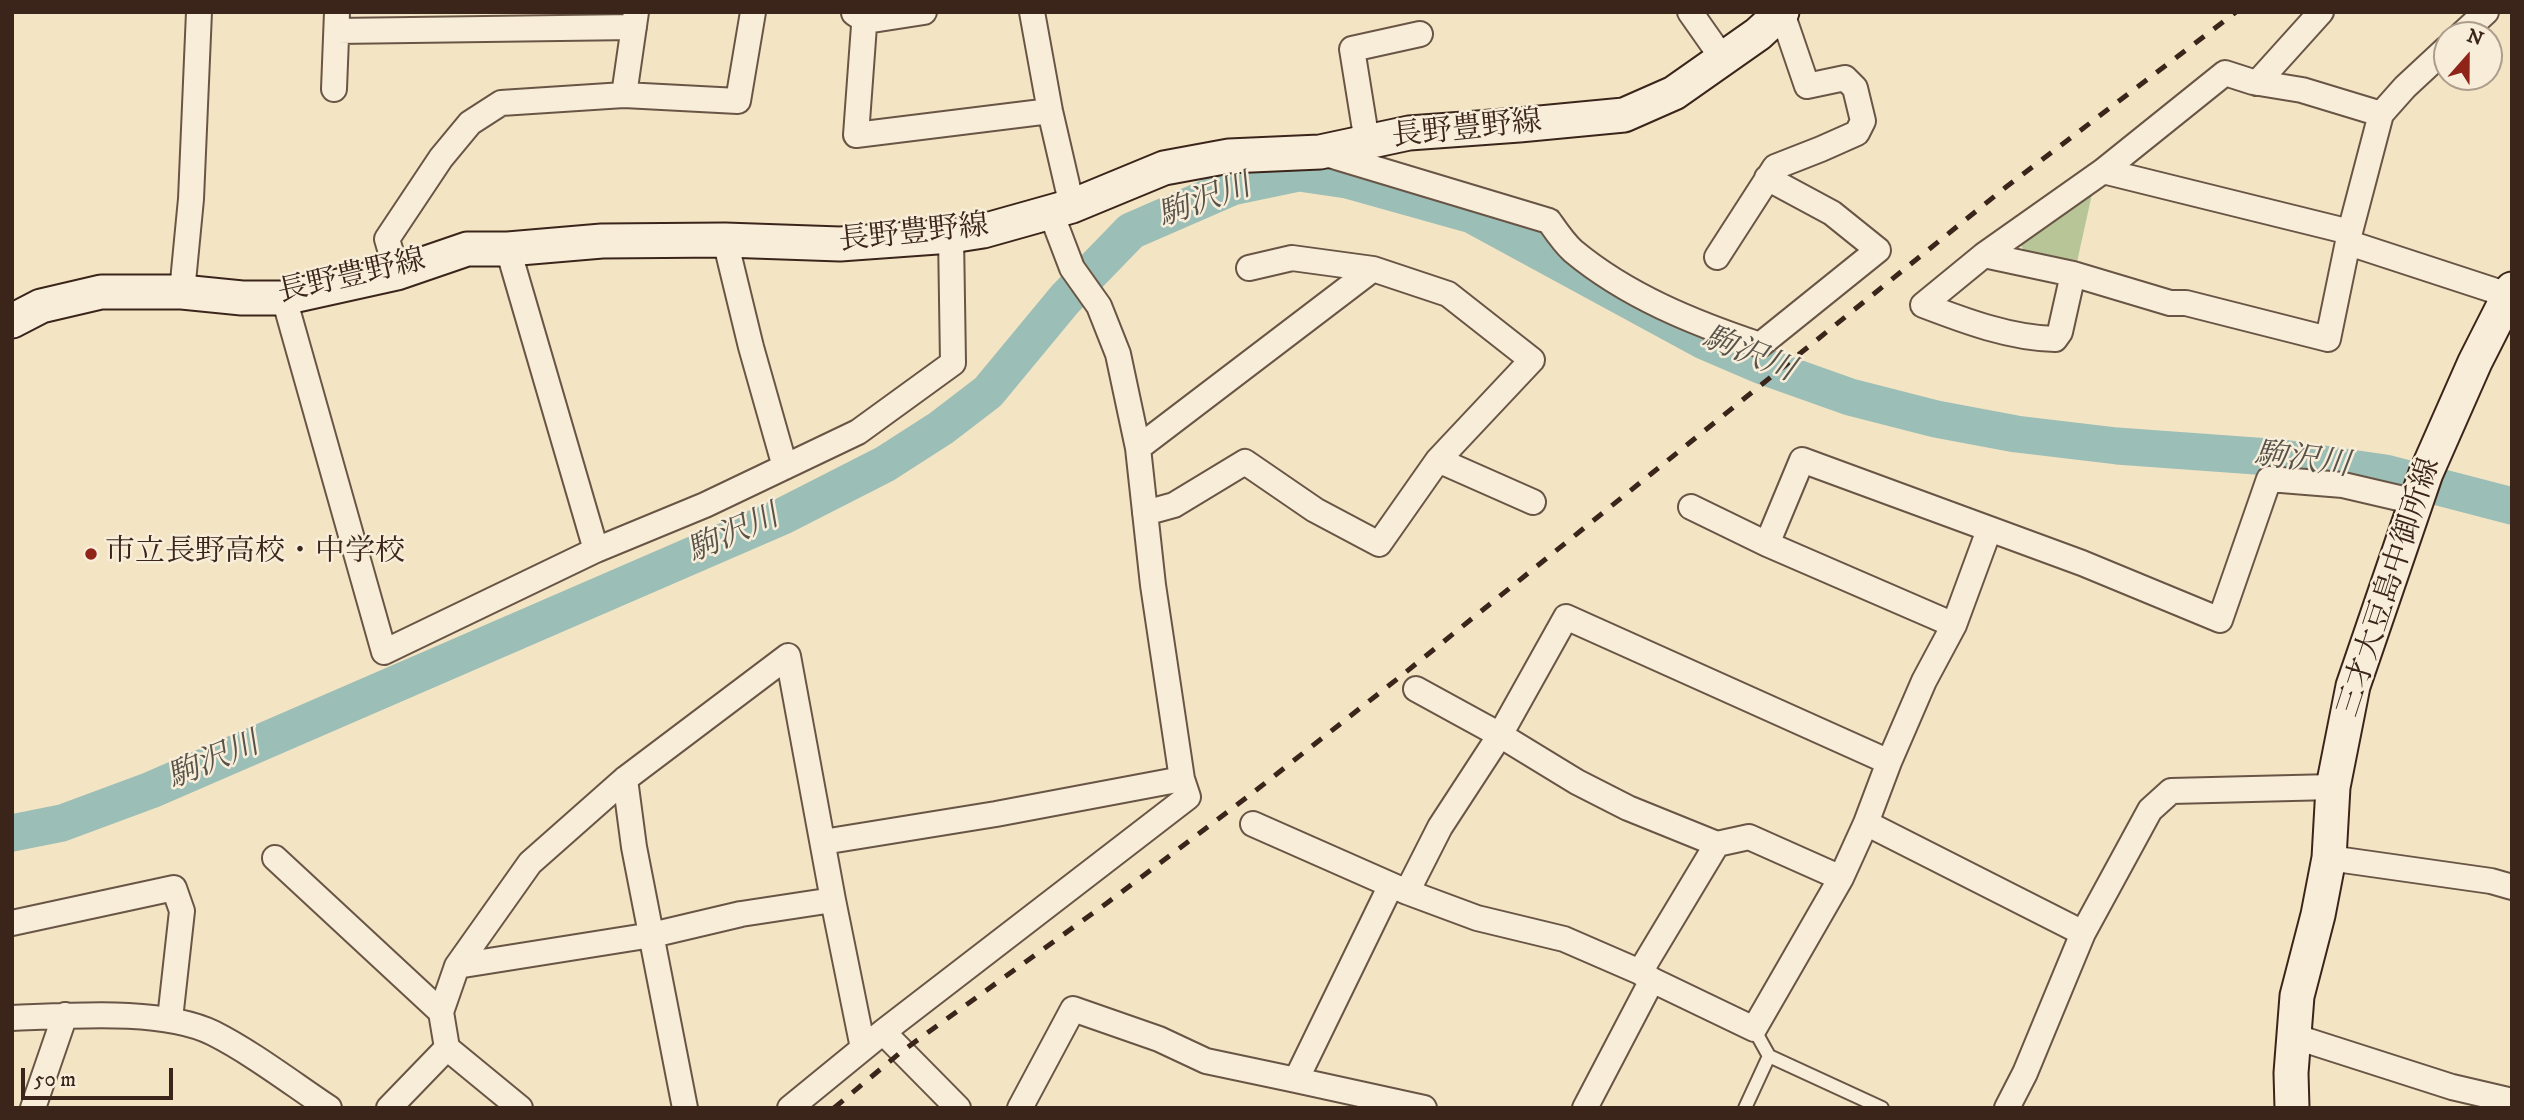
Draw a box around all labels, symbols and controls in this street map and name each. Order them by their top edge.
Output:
north arrow [2433,21,2503,91]
text: N [2464,24,2486,51]
street label: 長野豊野線 [1391,105,1543,157]
water label: 駒沢川 [1153,169,1257,237]
street label: 長野豊野線 [838,209,990,261]
street label: 長野豊野線 [275,244,429,312]
water label: 駒沢川 [1696,320,1800,392]
water label: 駒沢川 [2252,437,2352,487]
street label: 三才大豆島中御所線 [2332,454,2450,722]
water label: 駒沢川 [682,499,786,573]
place label: 市立長野高校・中学校 [105,536,405,572]
marker: 市立長野高校・中学校 [83,546,99,562]
water label: 駒沢川 [162,727,266,799]
scale bar [24,1054,177,1098]
text: 50 m [34,1067,76,1093]

